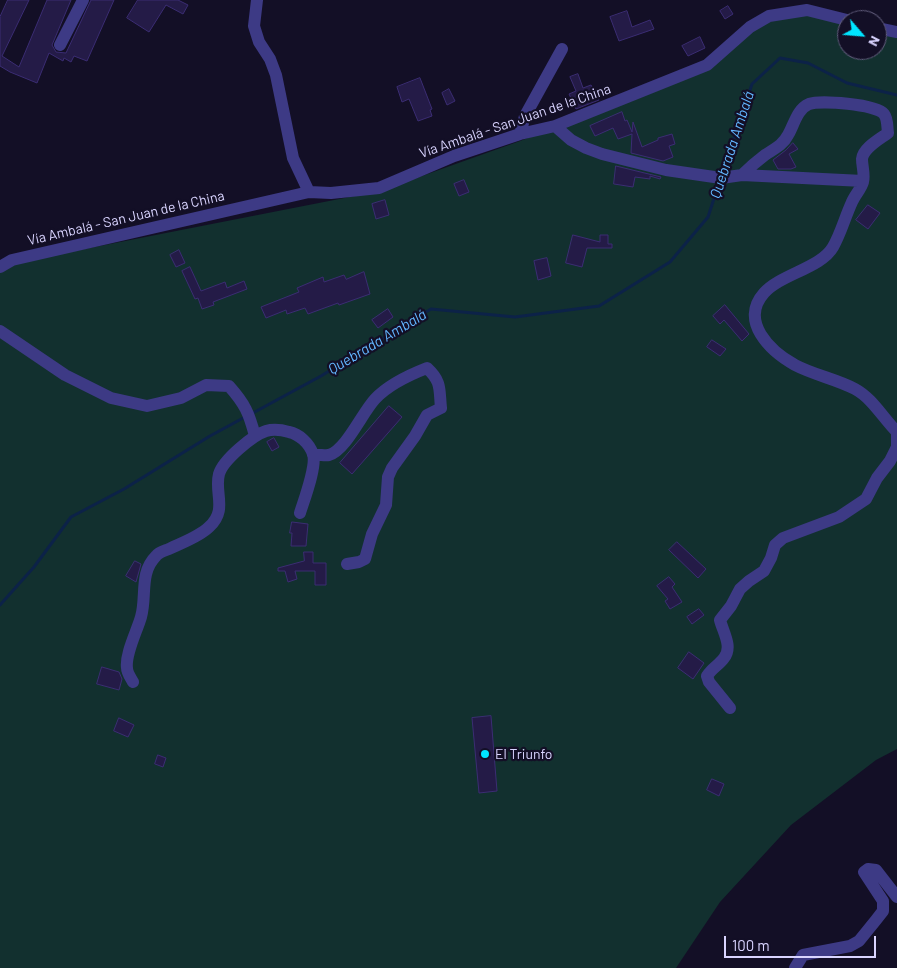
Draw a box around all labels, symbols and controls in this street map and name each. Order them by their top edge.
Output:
north arrow [837,10,887,60]
text: N [865,34,885,50]
street label: Vía Ambalá - San Juan de la China [417,80,613,162]
water label: Quebrada Ambalá [706,89,758,201]
street label: Vía Ambalá - San Juan de la China [26,187,226,249]
water label: Quebrada Ambalá [325,306,429,378]
place label: El Triunfo [495,746,552,762]
marker: El Triunfo [479,748,491,760]
scale bar [727,926,880,958]
text: 100 m [732,936,770,954]

